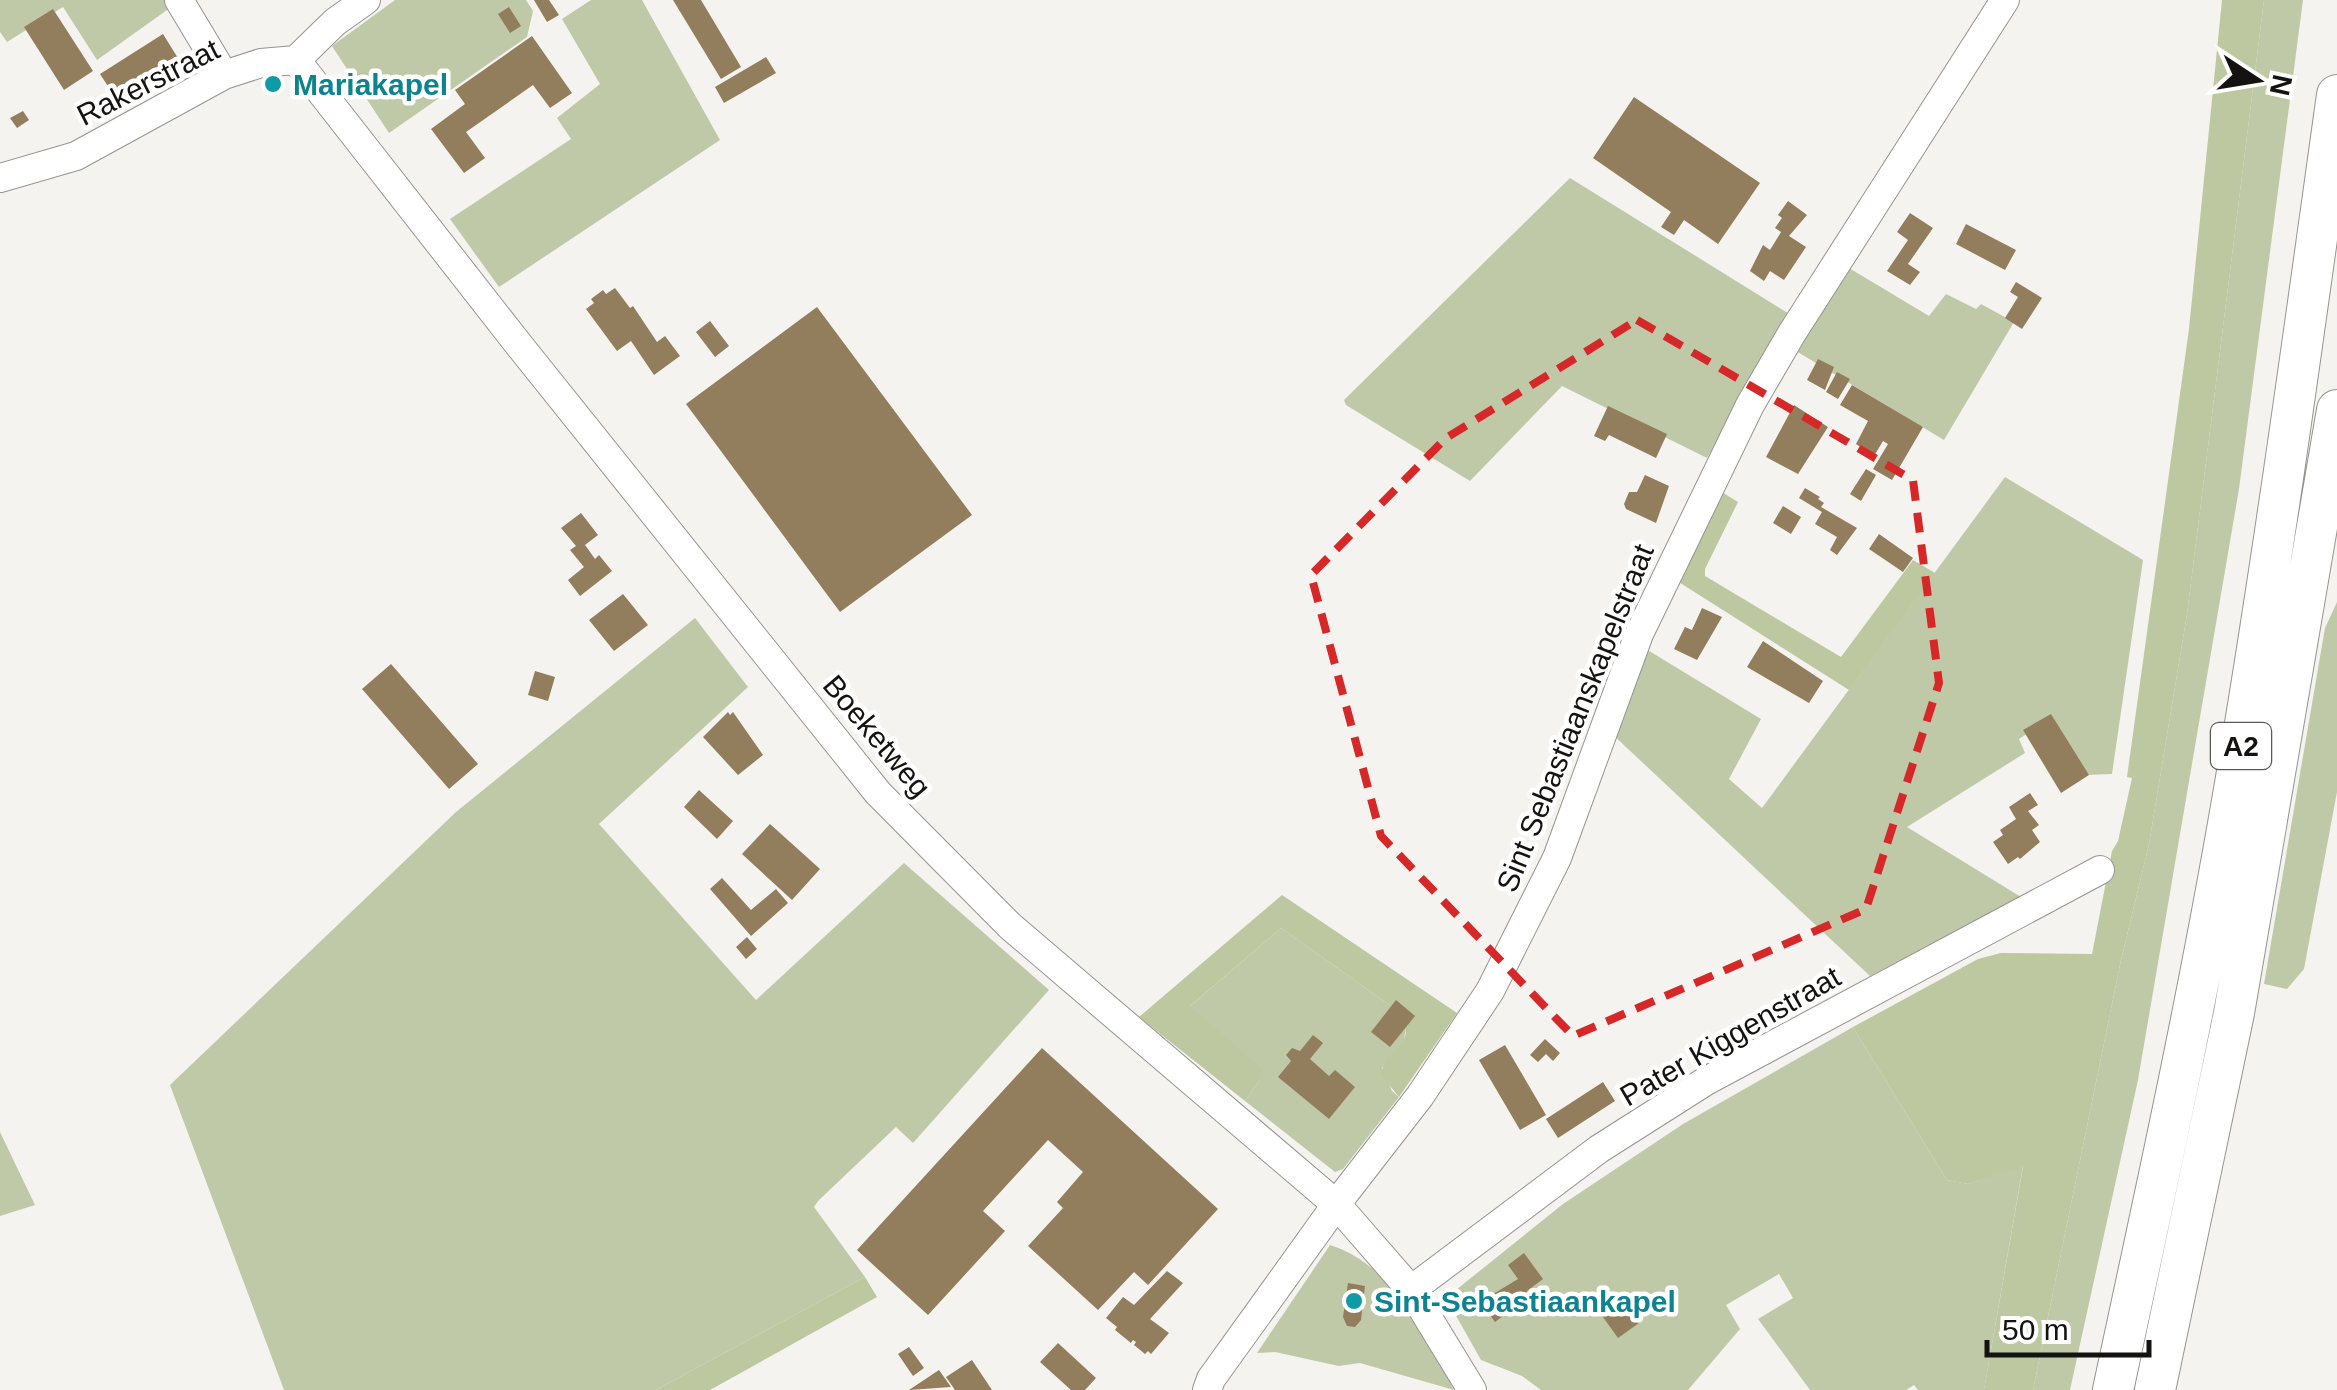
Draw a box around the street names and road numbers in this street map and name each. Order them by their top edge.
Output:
street label: Rakerstraat [71,32,225,132]
street label: Sint Sebastiaanskapelstraat [1490,539,1660,897]
street label: Boeketweg [817,669,937,803]
road number: A2 [2211,723,2271,769]
street label: Pater Kiggenstraat [1614,959,1846,1112]

